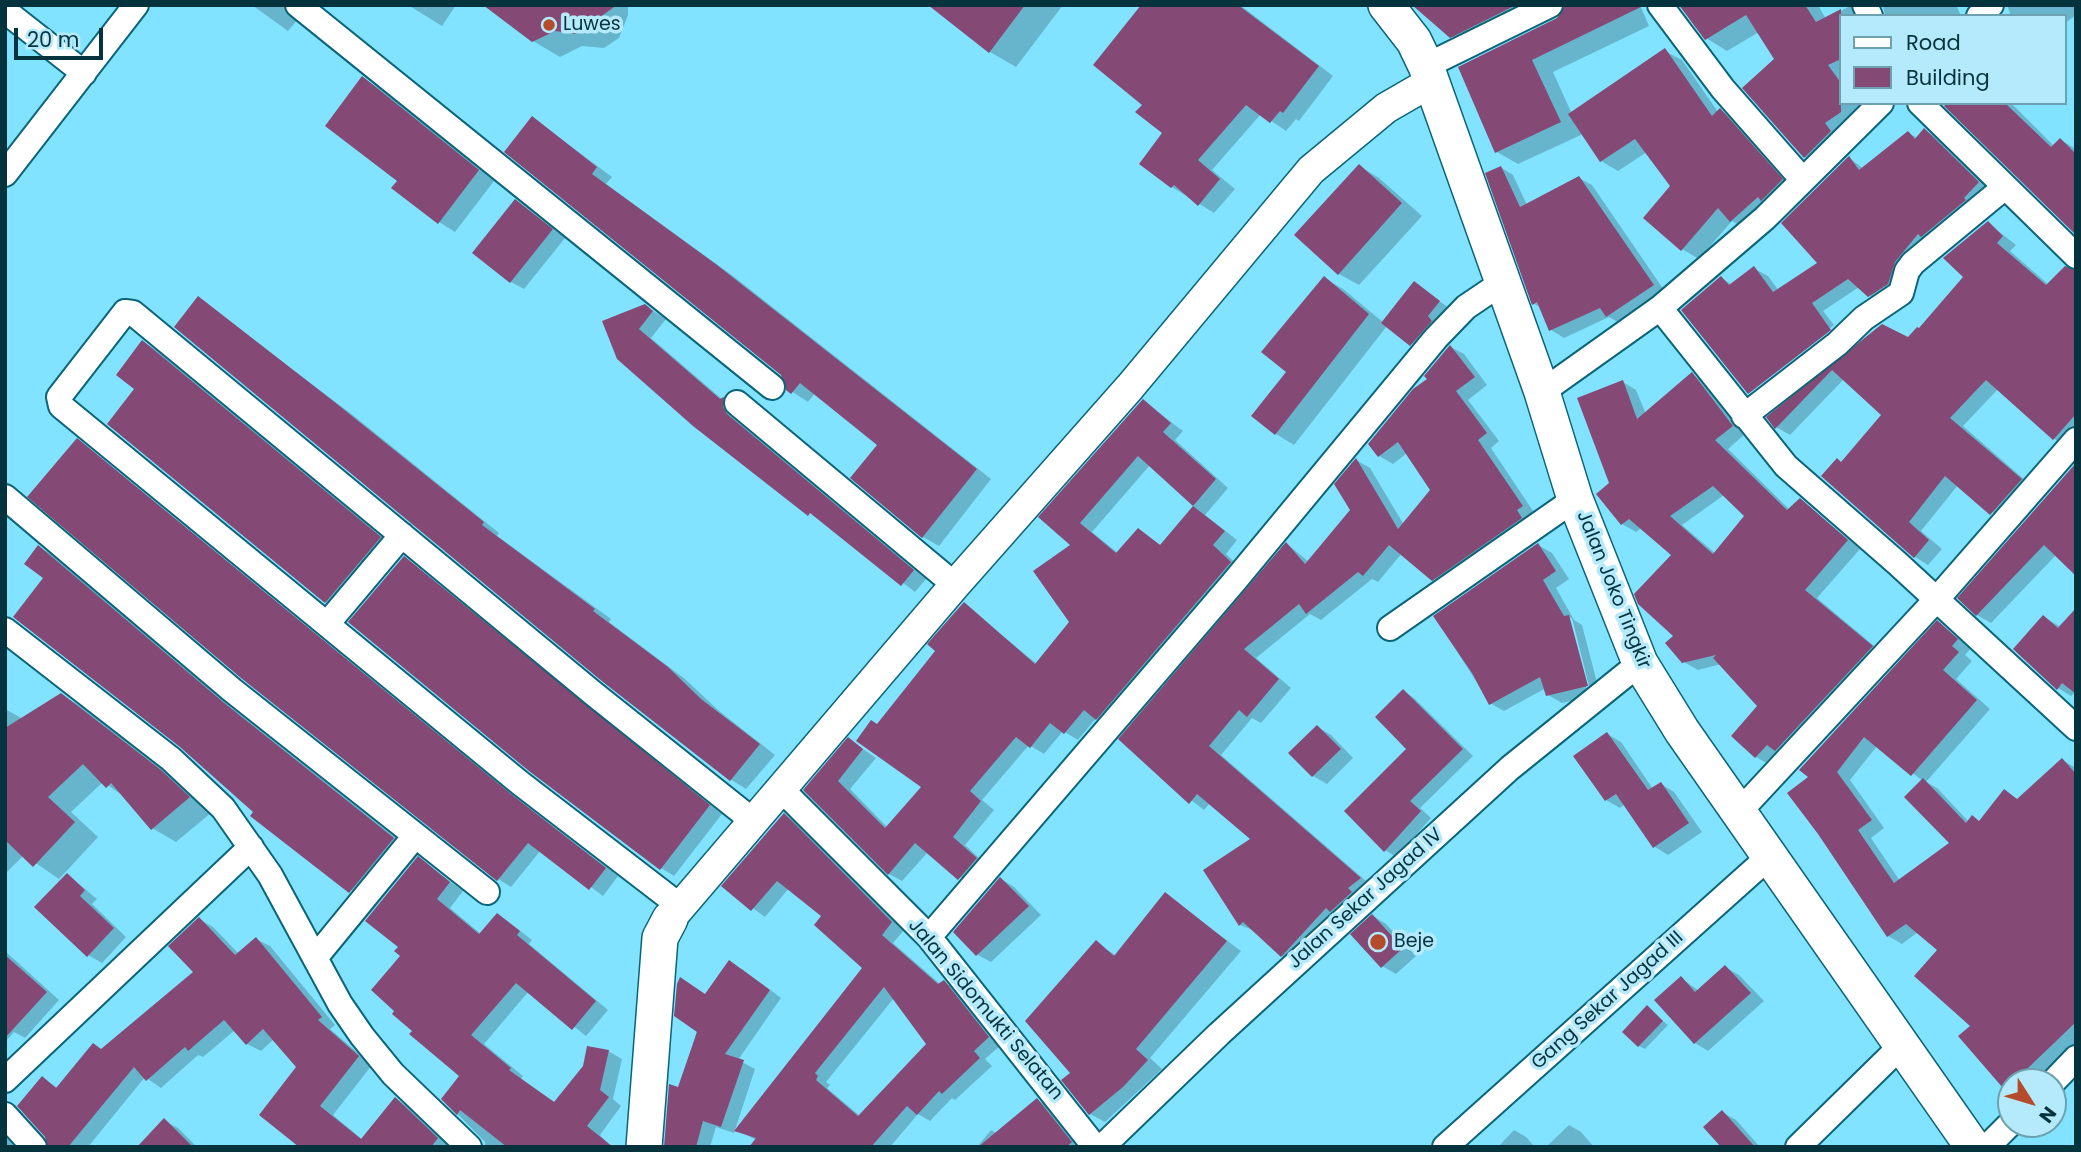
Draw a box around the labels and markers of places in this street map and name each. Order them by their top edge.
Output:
place label: Luwes [563,14,621,36]
marker: Luwes [541,17,557,33]
place label: Beje [1394,931,1434,953]
marker: Beje [1368,932,1388,952]

